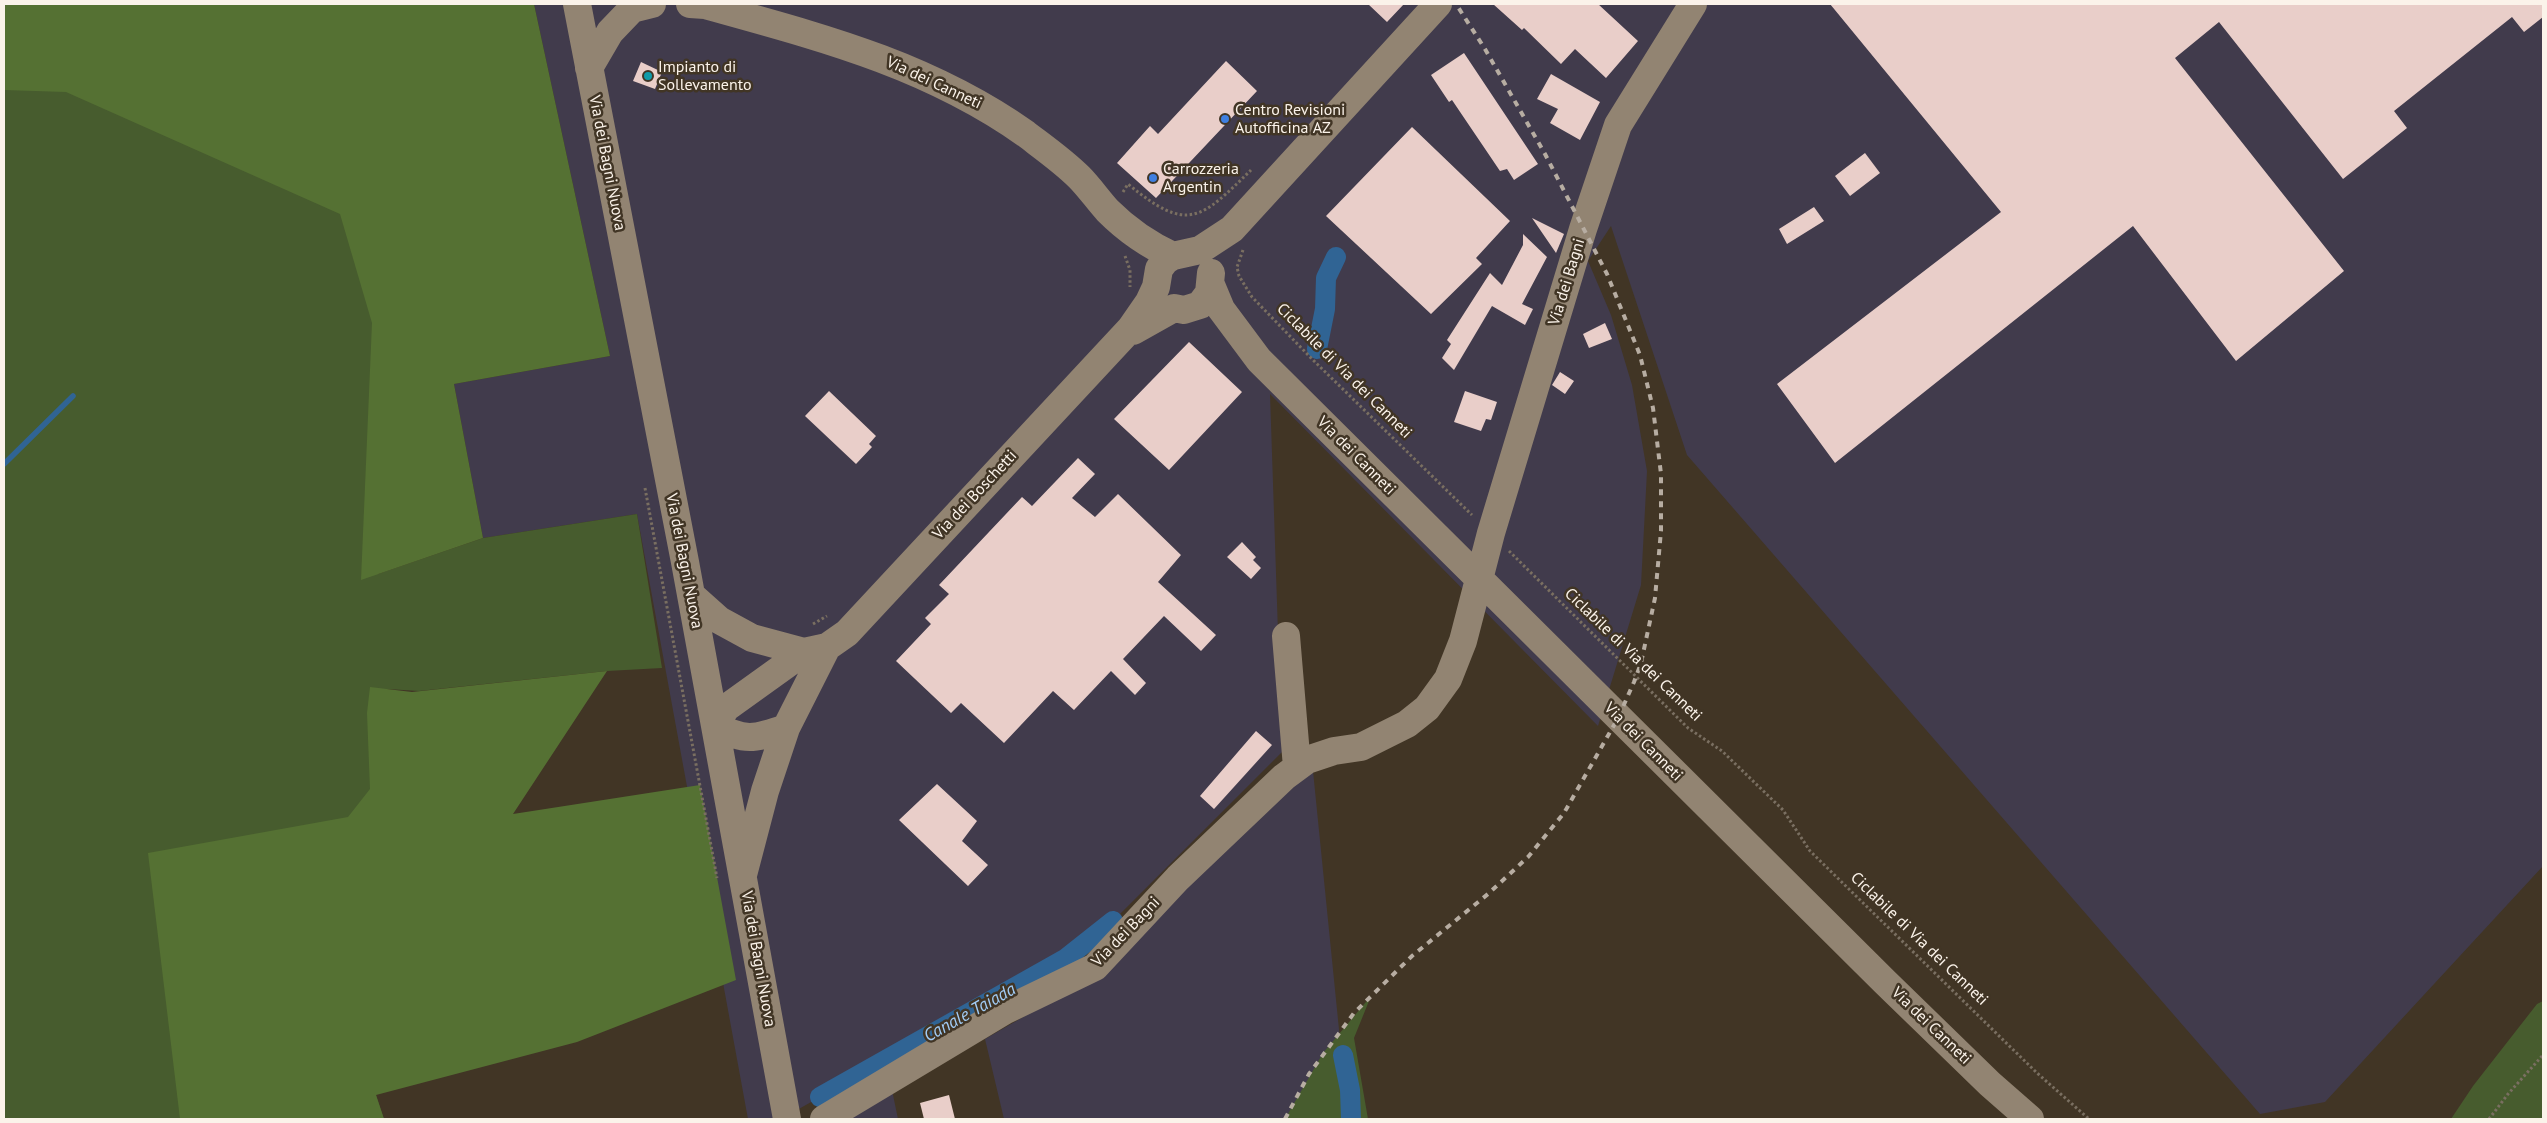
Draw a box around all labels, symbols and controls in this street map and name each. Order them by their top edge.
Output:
street label: Via dei Canneti [883,53,985,113]
place label: Impianto di Sollevamento [658,57,752,95]
marker: Impianto di Sollevamento [642,70,654,82]
street label: Via dei Bagni Nuova [584,94,630,232]
place label: Centro Revisioni Autofficina AZ [1235,100,1345,138]
marker: Centro Revisioni Autofficina AZ [1219,113,1231,125]
place label: Carrozzeria Argentin [1163,159,1239,197]
marker: Carrozzeria Argentin [1147,172,1159,184]
street label: Via dei Bagni [1545,236,1589,328]
street label: Ciclabile di Via dei Canneti [1272,299,1416,443]
street label: Via dei Canneti [1313,413,1399,499]
street label: Via dei Boschetti [929,446,1021,544]
street label: Via dei Bagni Nuova [661,492,707,630]
street label: Ciclabile di Via dei Canneti [1560,584,1706,726]
street label: Via dei Canneti [1600,699,1686,785]
street label: Ciclabile di Via dei Canneti [1846,868,1992,1010]
street label: Via dei Bagni Nuova [737,890,779,1028]
street label: Via dei Bagni [1088,893,1164,971]
water label: Canale Taiada [920,979,1020,1047]
street label: Via dei Canneti [1887,983,1975,1069]

